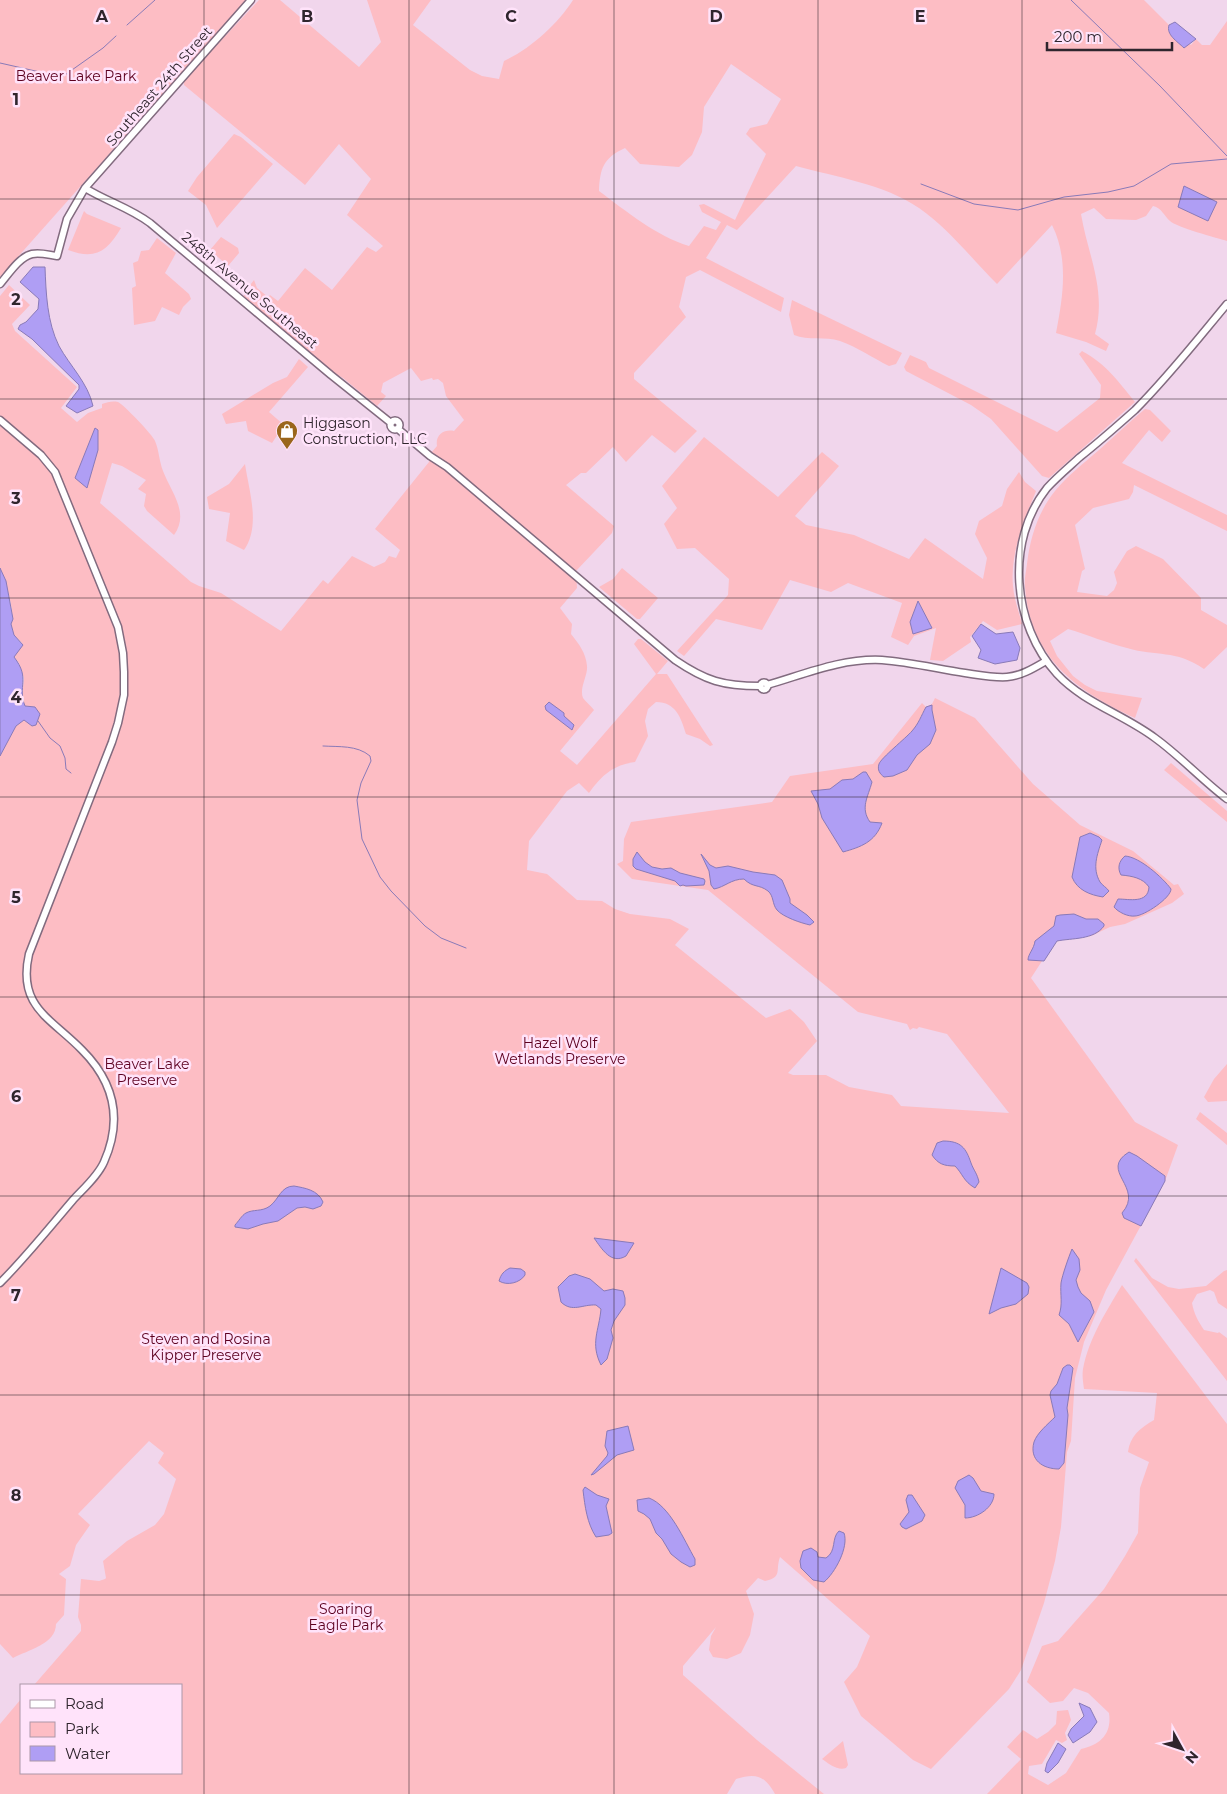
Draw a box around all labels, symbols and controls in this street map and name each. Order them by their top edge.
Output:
text: A [95,7,109,26]
text: B [301,7,313,26]
text: C [505,7,517,26]
text: D [709,7,723,26]
text: E [915,7,925,26]
scale bar [1047,20,1172,52]
street label: Southeast 24th Street [102,22,216,150]
text: 200 m [1054,27,1102,46]
park label: Beaver Lake Park [16,67,137,85]
text: 1 [13,90,19,109]
street label: 248th Avenue Southeast [178,228,322,352]
text: 2 [11,290,21,309]
place label: Higgason Construction, LLC [303,414,427,448]
shop icon: Higgason Construction, LLC [275,419,299,450]
text: 3 [10,489,21,508]
text: 4 [10,688,22,707]
text: 5 [11,888,21,907]
park label: Hazel Wolf Wetlands Preserve [495,1034,625,1068]
park label: Beaver Lake Preserve [104,1055,190,1089]
text: 6 [11,1087,21,1106]
text: 7 [11,1286,21,1305]
park label: Steven and Rosina Kipper Preserve [141,1330,271,1364]
text: 8 [11,1486,21,1505]
park label: Soaring Eagle Park [309,1600,384,1634]
legend [20,1684,182,1774]
text: Road [65,1694,104,1713]
text: Park [65,1719,99,1738]
north arrow [1157,1724,1207,1774]
text: Water [65,1744,111,1763]
text: N [1181,1747,1202,1767]

